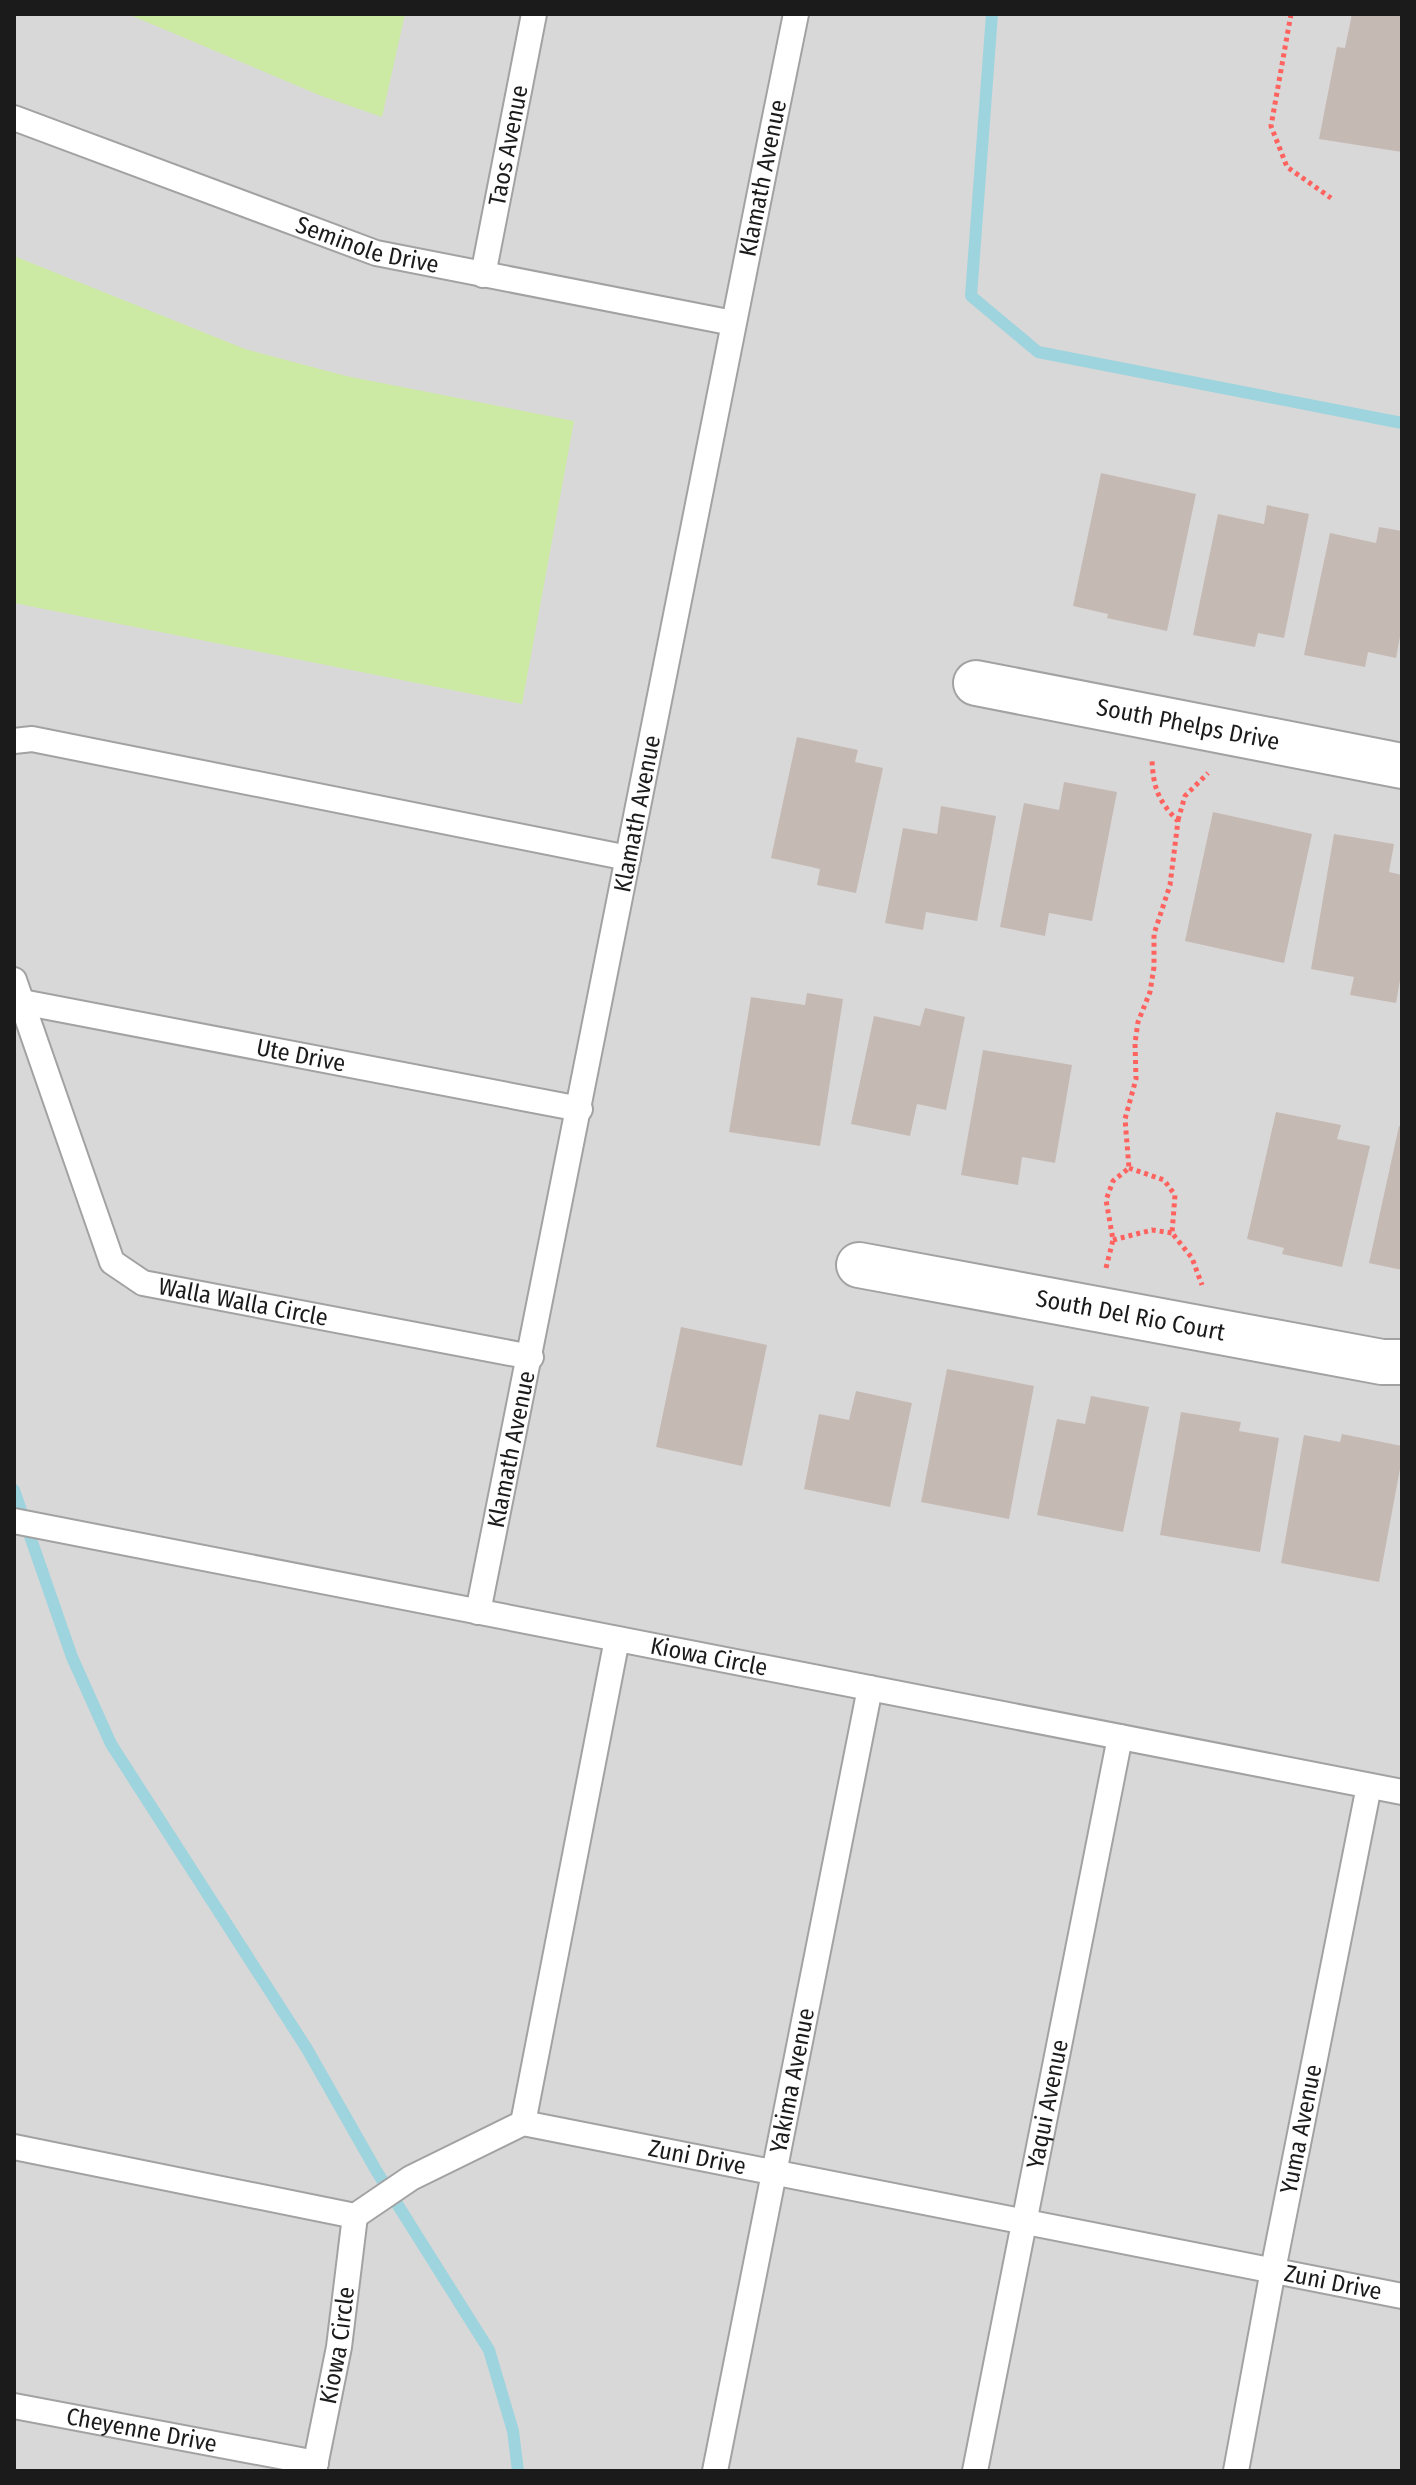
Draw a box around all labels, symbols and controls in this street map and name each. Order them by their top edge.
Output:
street label: Taos Avenue [483,83,534,208]
street label: Klamath Avenue [733,97,792,259]
street label: Seminole Drive [292,210,441,279]
street label: South Phelps Drive [1094,693,1282,756]
street label: Klamath Avenue [608,733,666,895]
street label: Ute Drive [254,1033,348,1078]
street label: Walla Walla Circle [156,1272,330,1332]
street label: South Del Rio Court [1034,1284,1227,1347]
street label: Klamath Avenue [482,1369,541,1530]
street label: Kiowa Circle [648,1632,770,1682]
street label: Yakima Avenue [764,2006,820,2155]
street label: Yaqui Avenue [1021,2037,1074,2171]
street label: Yuma Avenue [1274,2062,1327,2196]
street label: Zuni Drive [646,2134,748,2181]
street label: Zuni Drive [1282,2259,1384,2306]
street label: Kiowa Circle [314,2285,360,2406]
street label: Cheyenne Drive [64,2402,219,2458]

